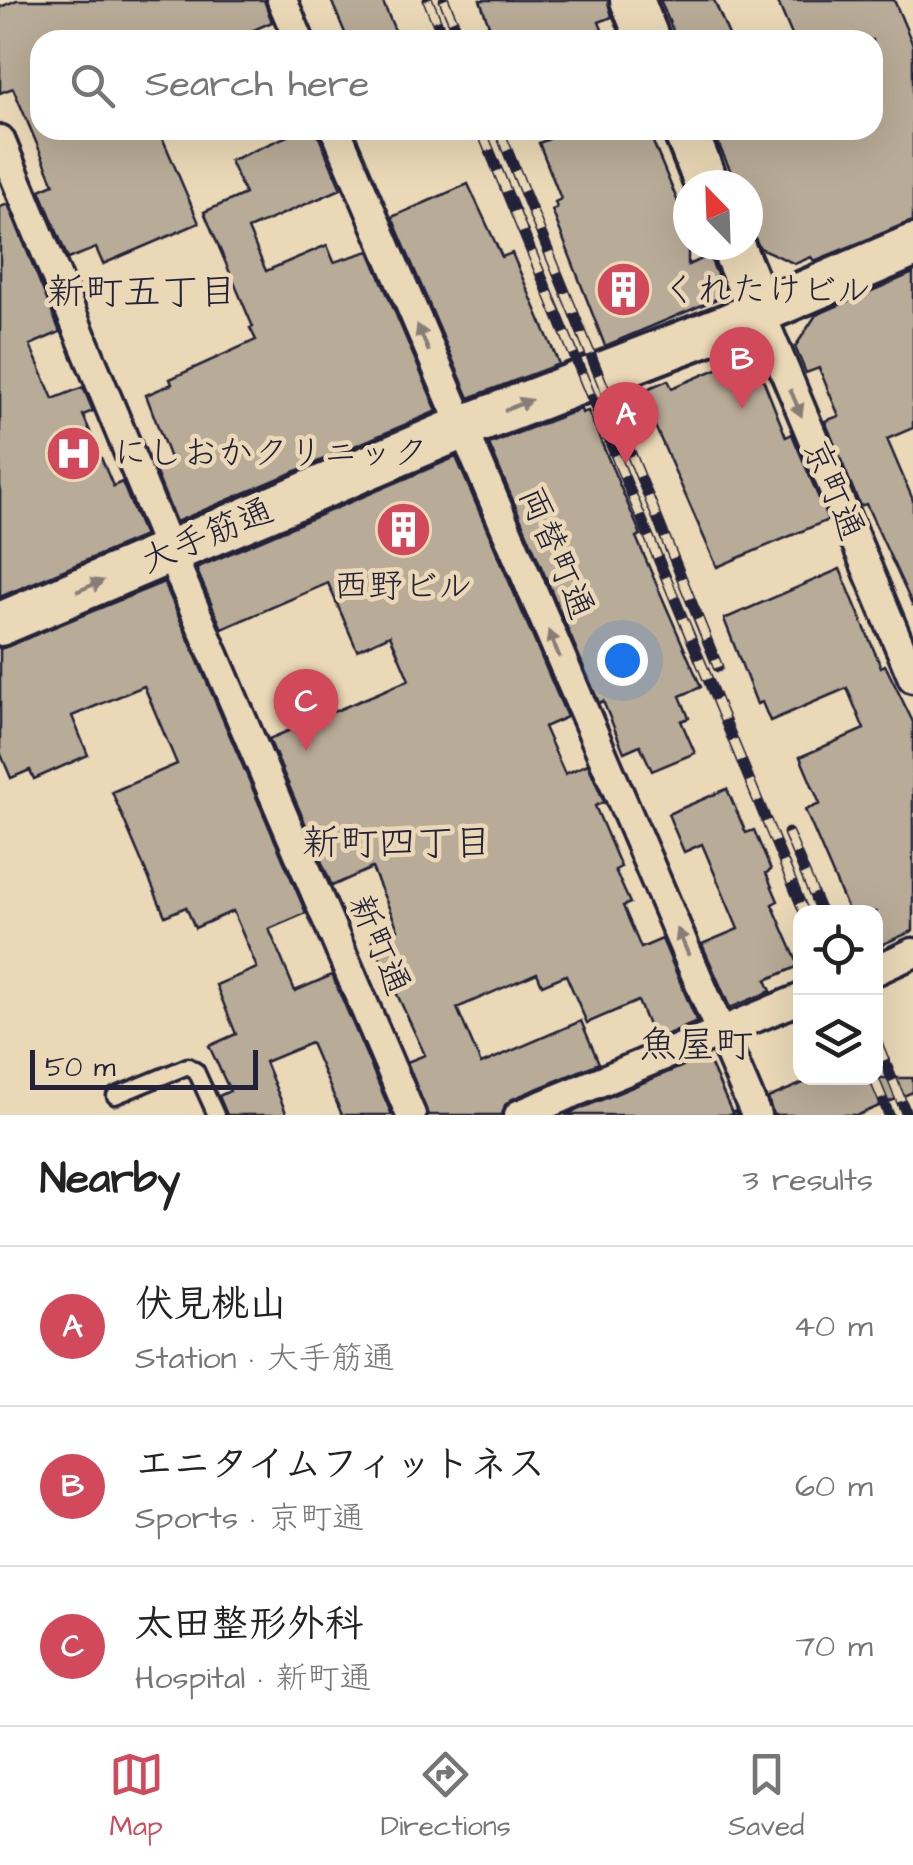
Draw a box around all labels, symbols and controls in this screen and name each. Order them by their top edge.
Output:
search box [30,30,883,140]
icon: search [65,58,120,113]
text: Search here [145,59,369,111]
north arrow [673,170,763,260]
building icon: くれたけビル [593,260,653,320]
place label: くれたけビル [662,266,871,315]
district label: 新町五丁目 [47,267,237,319]
one-way arrow [415,323,431,353]
pin: B [710,326,774,409]
pin: A [594,382,658,464]
one-way arrow [788,388,804,418]
one-way arrow [503,397,533,413]
hospital icon: にしおかクリニック [44,423,104,483]
place label: にしおかクリニック [113,429,428,478]
street label: 京町通 [790,432,876,548]
street label: 両替町通 [506,479,606,627]
street label: 大手筋通 [133,486,281,586]
building icon: 西野ビル [373,500,433,560]
place label: 西野ビル [333,562,473,611]
one-way arrow [75,578,105,594]
one-way arrow [546,629,562,659]
your location [597,635,648,686]
pin: C [274,668,338,751]
district label: 新町四丁目 [302,818,492,870]
street label: 新町通 [336,887,422,1003]
map controls [793,905,883,1085]
button: locate [793,905,883,995]
one-way arrow [675,927,691,957]
button: layers [793,995,883,1085]
district label: 魚屋町 [639,1020,753,1072]
scale bar [30,1045,258,1090]
text: 50 m [45,1048,116,1087]
text: Nearby [40,1151,180,1209]
text: 3 results [743,1158,873,1203]
text: 伏見桃山 [135,1279,287,1331]
text: A [62,1304,83,1349]
text: 40 m [793,1304,873,1349]
text: Station · 大手筋通 [135,1336,395,1381]
text: エニタイムフィットネス [135,1439,545,1491]
text: B [61,1464,84,1509]
text: 60 m [795,1464,873,1509]
text: Sports · 京町通 [135,1496,364,1541]
text: 太田整形外科 [135,1599,363,1651]
text: C [61,1624,84,1669]
text: 70 m [795,1624,873,1669]
text: Hospital · 新町通 [135,1656,371,1701]
tab: Map [109,1747,164,1846]
tab: Directions [381,1747,511,1846]
tab: Saved [728,1747,804,1846]

